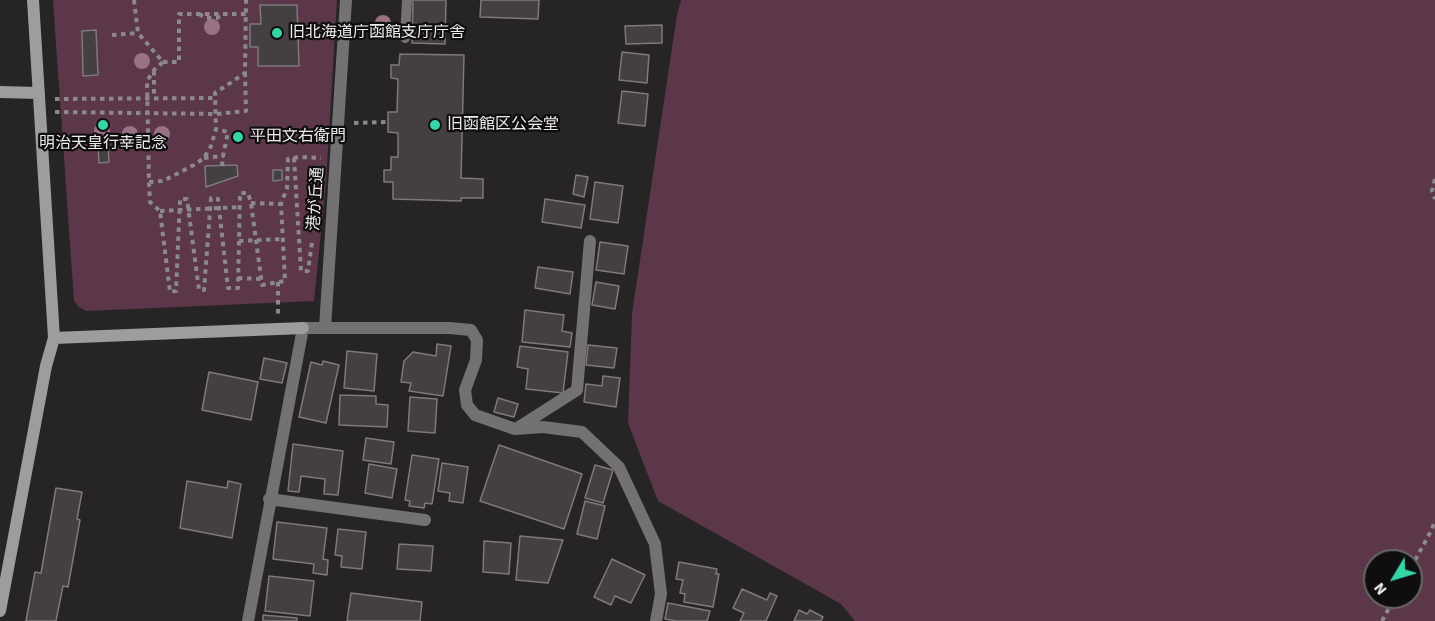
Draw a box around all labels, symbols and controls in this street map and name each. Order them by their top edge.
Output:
place label: 旧北海道庁函館支庁庁舎 [289,23,465,43]
marker: 旧北海道庁函館支庁庁舎 [270,26,284,40]
place label: 旧函館区公会堂 [447,115,559,135]
marker: 明治天皇行幸記念 [96,118,110,132]
marker: 旧函館区公会堂 [428,118,442,132]
place label: 平田文右衛門 [250,127,346,147]
marker: 平田文右衛門 [231,130,245,144]
place label: 明治天皇行幸記念 [39,134,167,154]
street label: 港が丘通 [305,166,329,232]
north arrow [1363,549,1423,609]
text: N [1368,578,1392,600]

